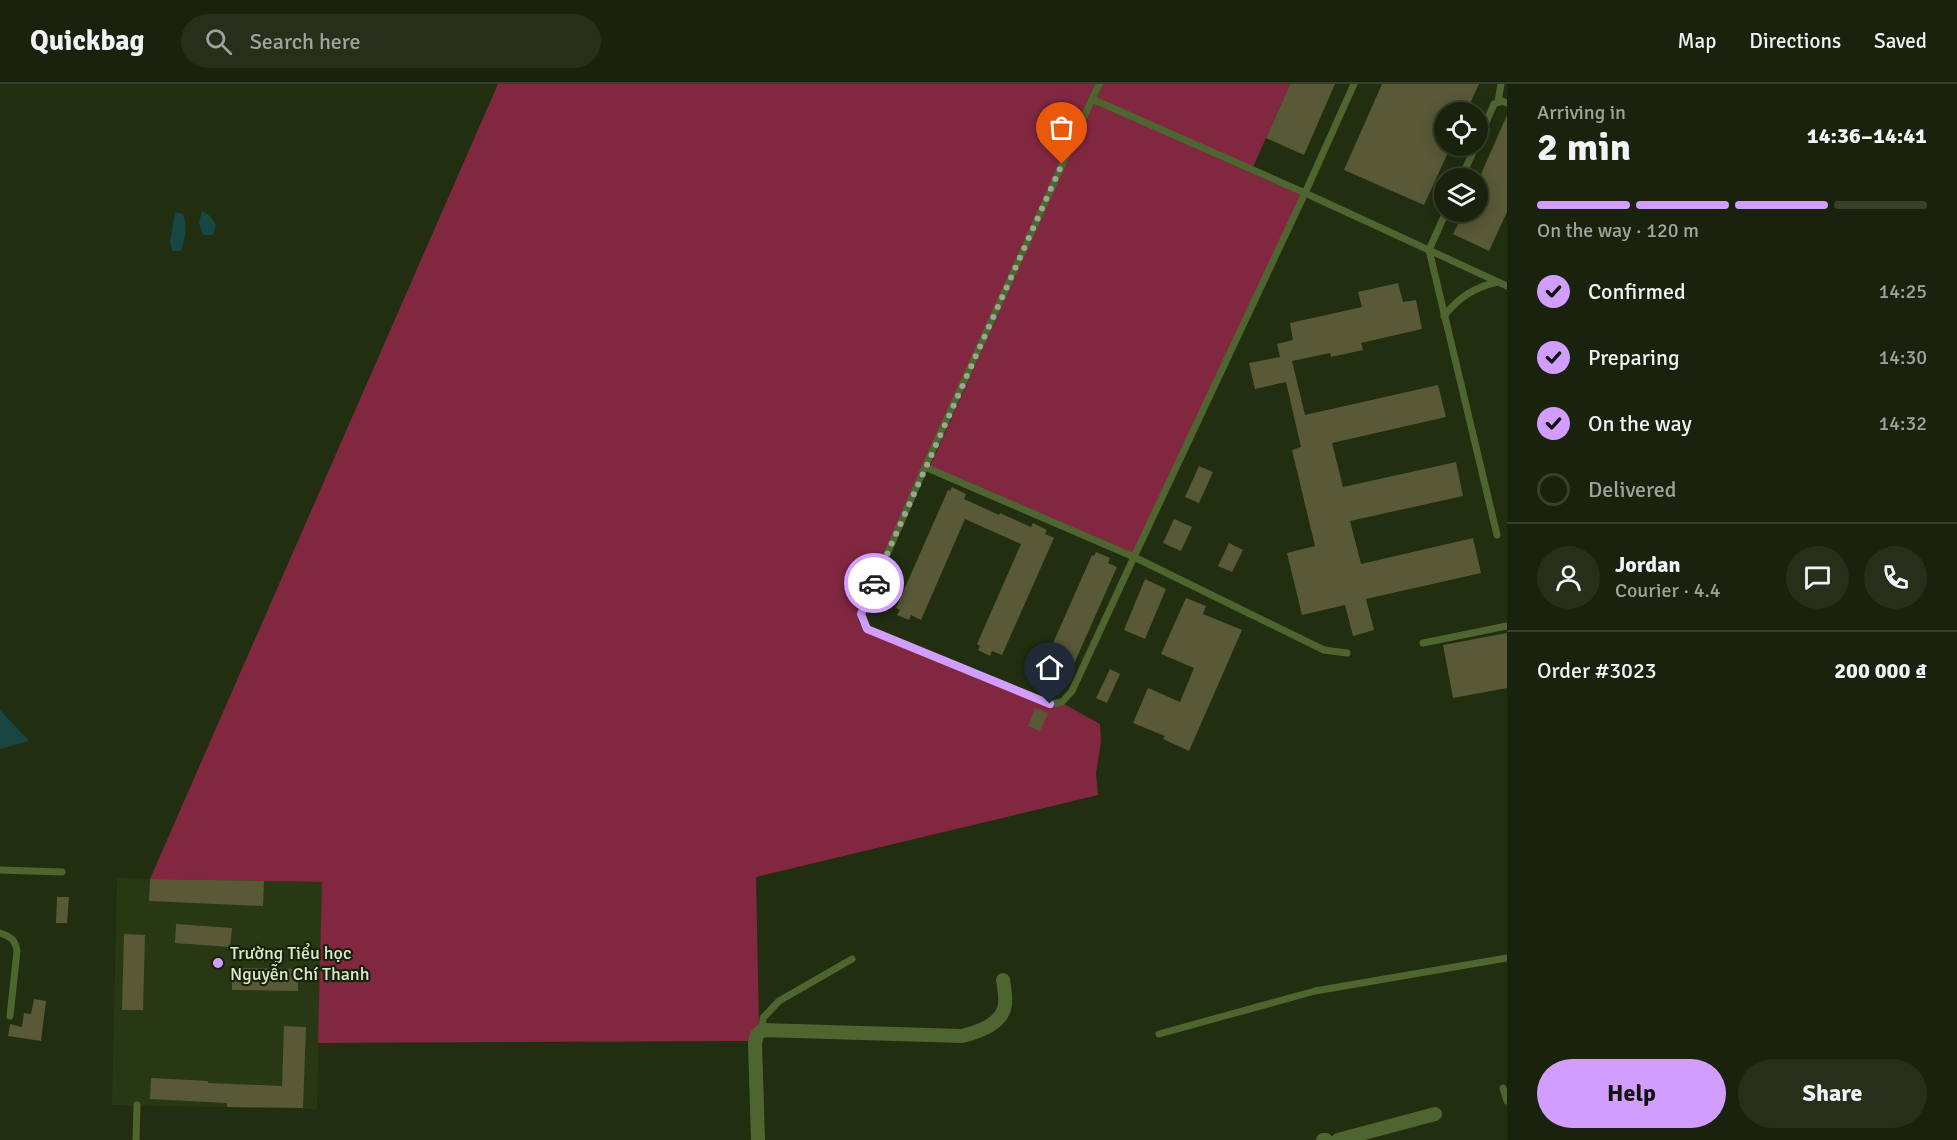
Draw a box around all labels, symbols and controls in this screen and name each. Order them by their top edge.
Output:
search box [181,14,601,68]
text: Quickbag [30,24,145,58]
icon: search [202,25,235,58]
text: Search here [250,28,361,55]
text: Map [1678,28,1716,54]
text: Directions [1749,28,1841,54]
text: Saved [1874,28,1927,54]
text: Arriving in [1537,100,1626,125]
pin [1036,102,1087,164]
map controls [1434,102,1488,222]
button: locate [1434,102,1488,156]
icon: bag [1045,111,1078,144]
text: 14:36–14:41 [1807,122,1927,149]
text: 2 min [1537,123,1631,171]
button: layers [1434,168,1488,222]
text: On the way · 120 m [1537,218,1699,243]
icon: check [1537,275,1570,308]
text: Confirmed [1588,278,1686,305]
text: 14:25 [1878,279,1927,304]
icon: check [1537,341,1570,374]
text: Preparing [1588,344,1680,371]
text: 14:30 [1878,345,1927,370]
icon: check [1537,407,1570,440]
text: On the way [1588,410,1692,437]
text: 14:32 [1878,411,1927,436]
text: Delivered [1588,476,1676,503]
button: person [1537,546,1600,609]
button: chat [1786,546,1849,609]
button: phone [1864,546,1927,609]
text: Jordan [1615,551,1681,578]
courier [844,553,904,613]
icon: car [858,567,891,600]
text: Courier · 4.4 [1615,578,1721,603]
pin [1024,642,1075,704]
icon: home [1033,651,1066,684]
text: Order #3023 [1537,657,1657,684]
text: 200 000 ₫ [1834,657,1927,684]
place label: Trường Tiểu học Nguyễn Chí Thanh [230,942,369,985]
marker: Trường Tiểu học Nguyễn Chí Thanh [211,956,225,970]
button: Help [1537,1059,1726,1128]
button: Share [1738,1059,1927,1128]

